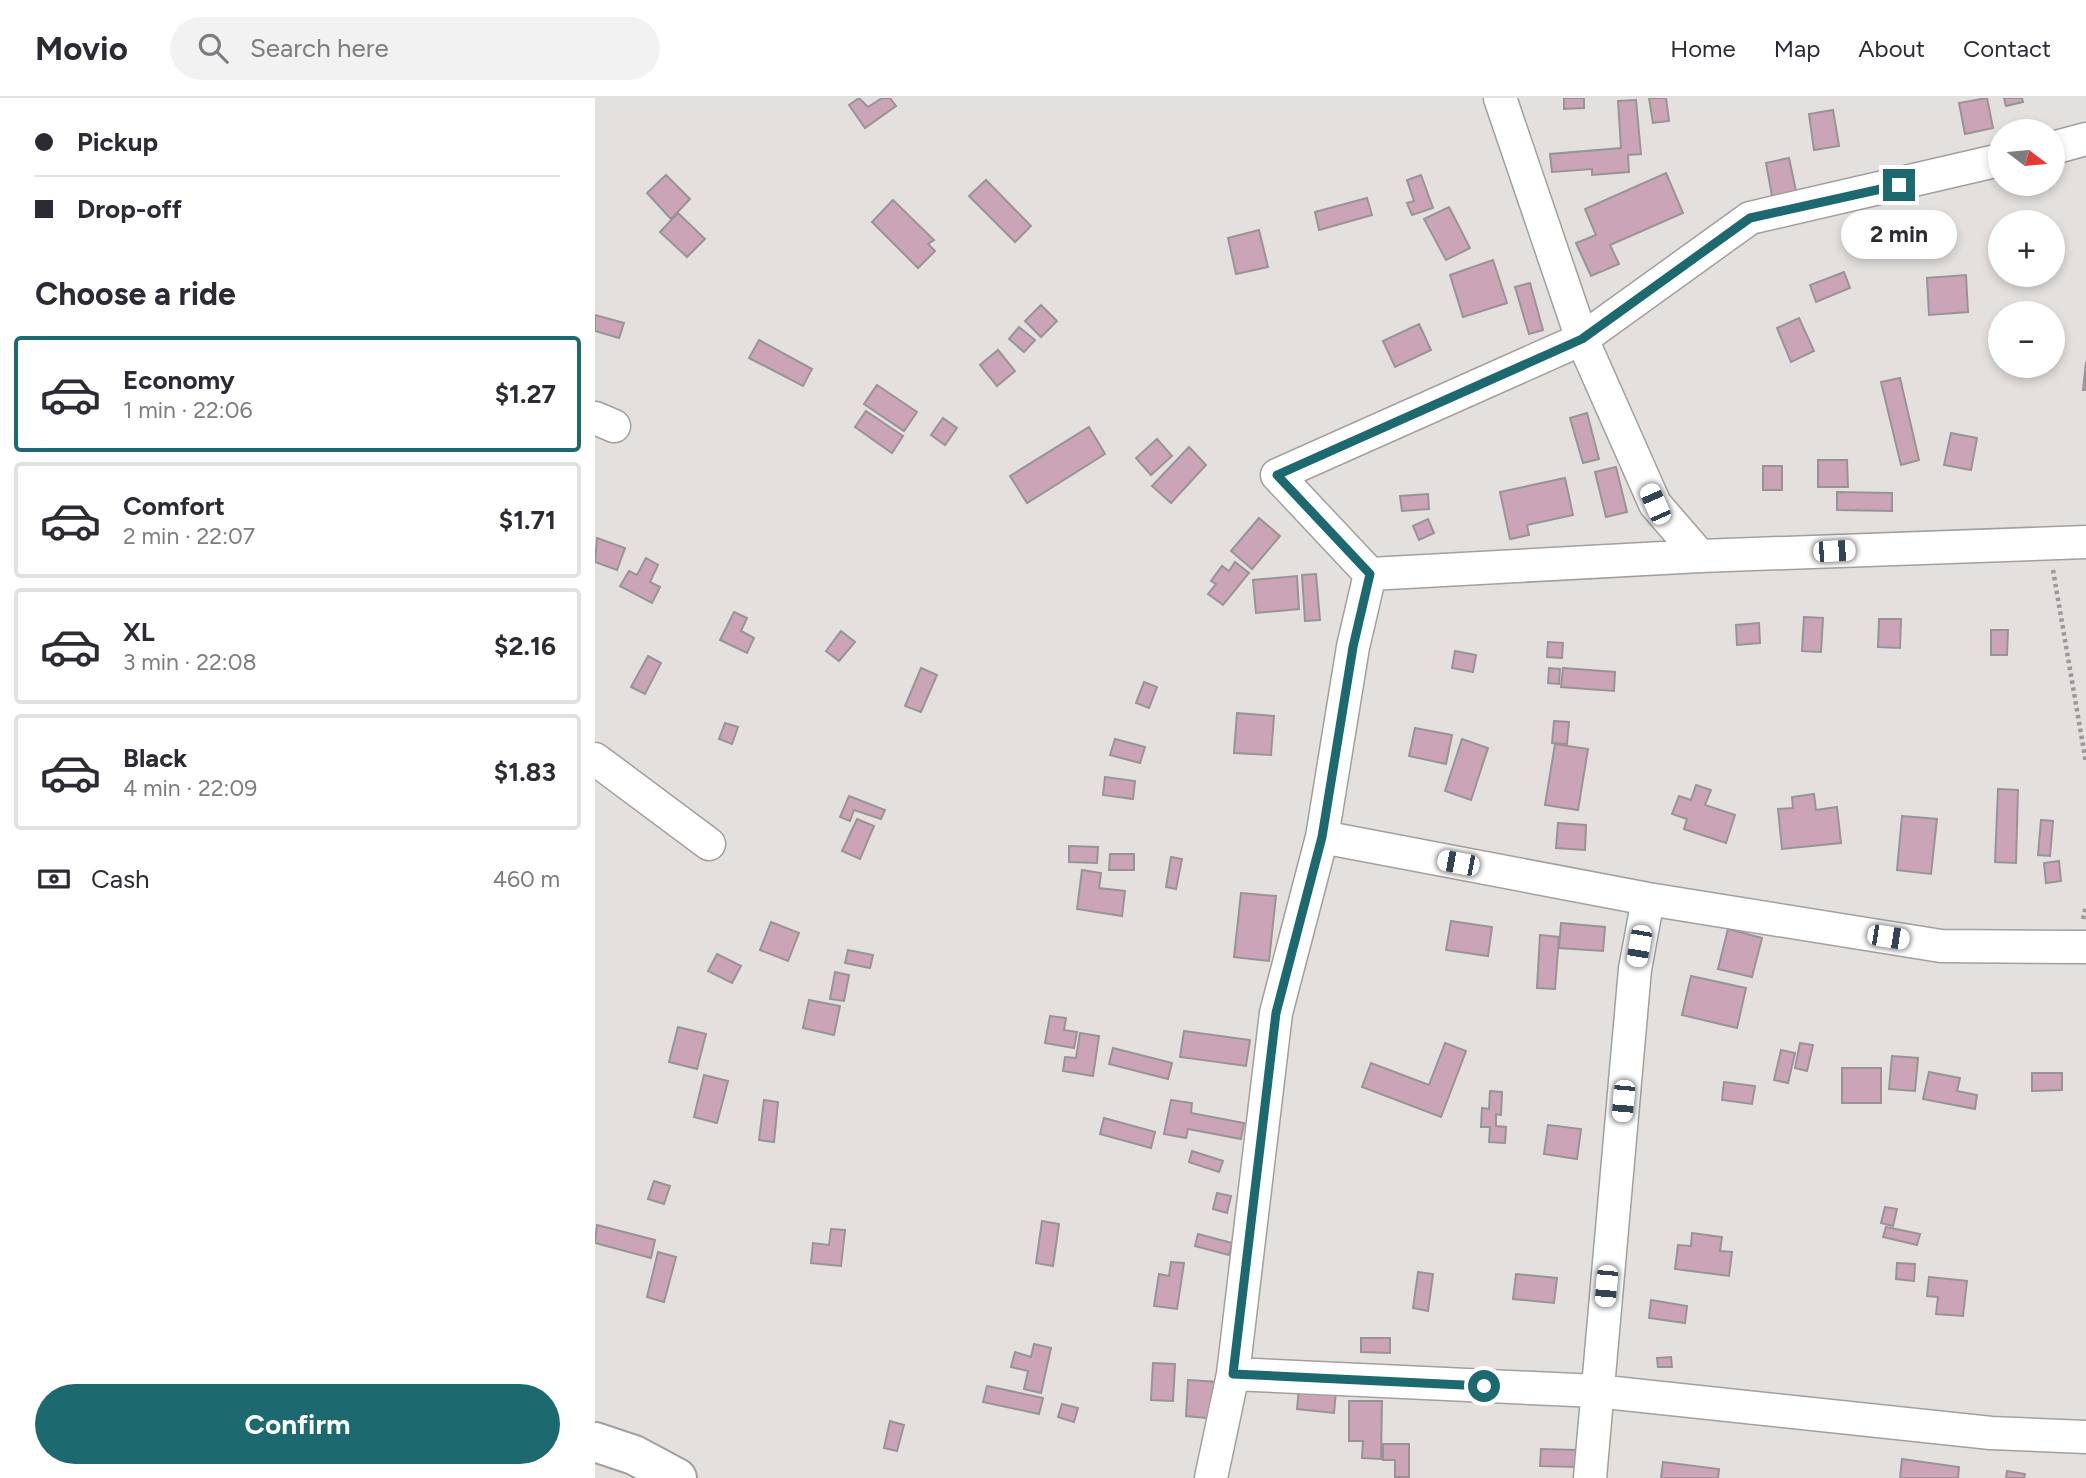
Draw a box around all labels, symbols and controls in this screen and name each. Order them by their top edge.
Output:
search box [170,17,660,80]
text: Movio [35,29,128,68]
icon: search [194,29,232,67]
text: Search here [250,32,389,64]
text: Home [1670,34,1736,63]
text: Map [1774,34,1820,63]
text: About [1858,34,1925,63]
text: Contact [1963,34,2051,63]
north arrow [1988,119,2065,196]
map controls [1988,119,2065,378]
text: Pickup [77,126,158,158]
route end [1883,169,1915,201]
text: Drop-off [77,193,182,225]
callout: 2 min [1841,210,1957,258]
button: + [1988,210,2065,287]
text: 2 min [1870,220,1928,248]
text: Choose a ride [35,275,236,313]
button: − [1988,301,2065,378]
icon: car [39,363,102,426]
text: Economy [123,364,235,396]
text: $1.27 [495,378,556,410]
text: 1 min · 22:06 [123,396,252,424]
car [1637,481,1674,527]
icon: car [39,489,102,552]
text: Comfort [123,490,225,522]
text: $1.71 [499,504,556,536]
text: 2 min · 22:07 [123,522,255,550]
car [1813,539,1856,563]
icon: car [39,615,102,678]
text: XL [123,616,155,648]
text: $2.16 [494,630,556,662]
text: 3 min · 22:08 [123,648,257,676]
icon: car [39,741,102,804]
text: Black [123,742,187,774]
text: $1.83 [494,756,556,788]
text: 4 min · 22:09 [123,774,257,802]
car [1436,849,1481,877]
icon: cash [35,860,73,898]
text: Cash [91,863,150,895]
text: 460 m [493,865,560,893]
car [1626,923,1653,969]
car [1866,923,1911,951]
car [1611,1079,1636,1123]
car [1594,1264,1619,1308]
route start [1468,1370,1500,1402]
button: Confirm [35,1384,560,1464]

